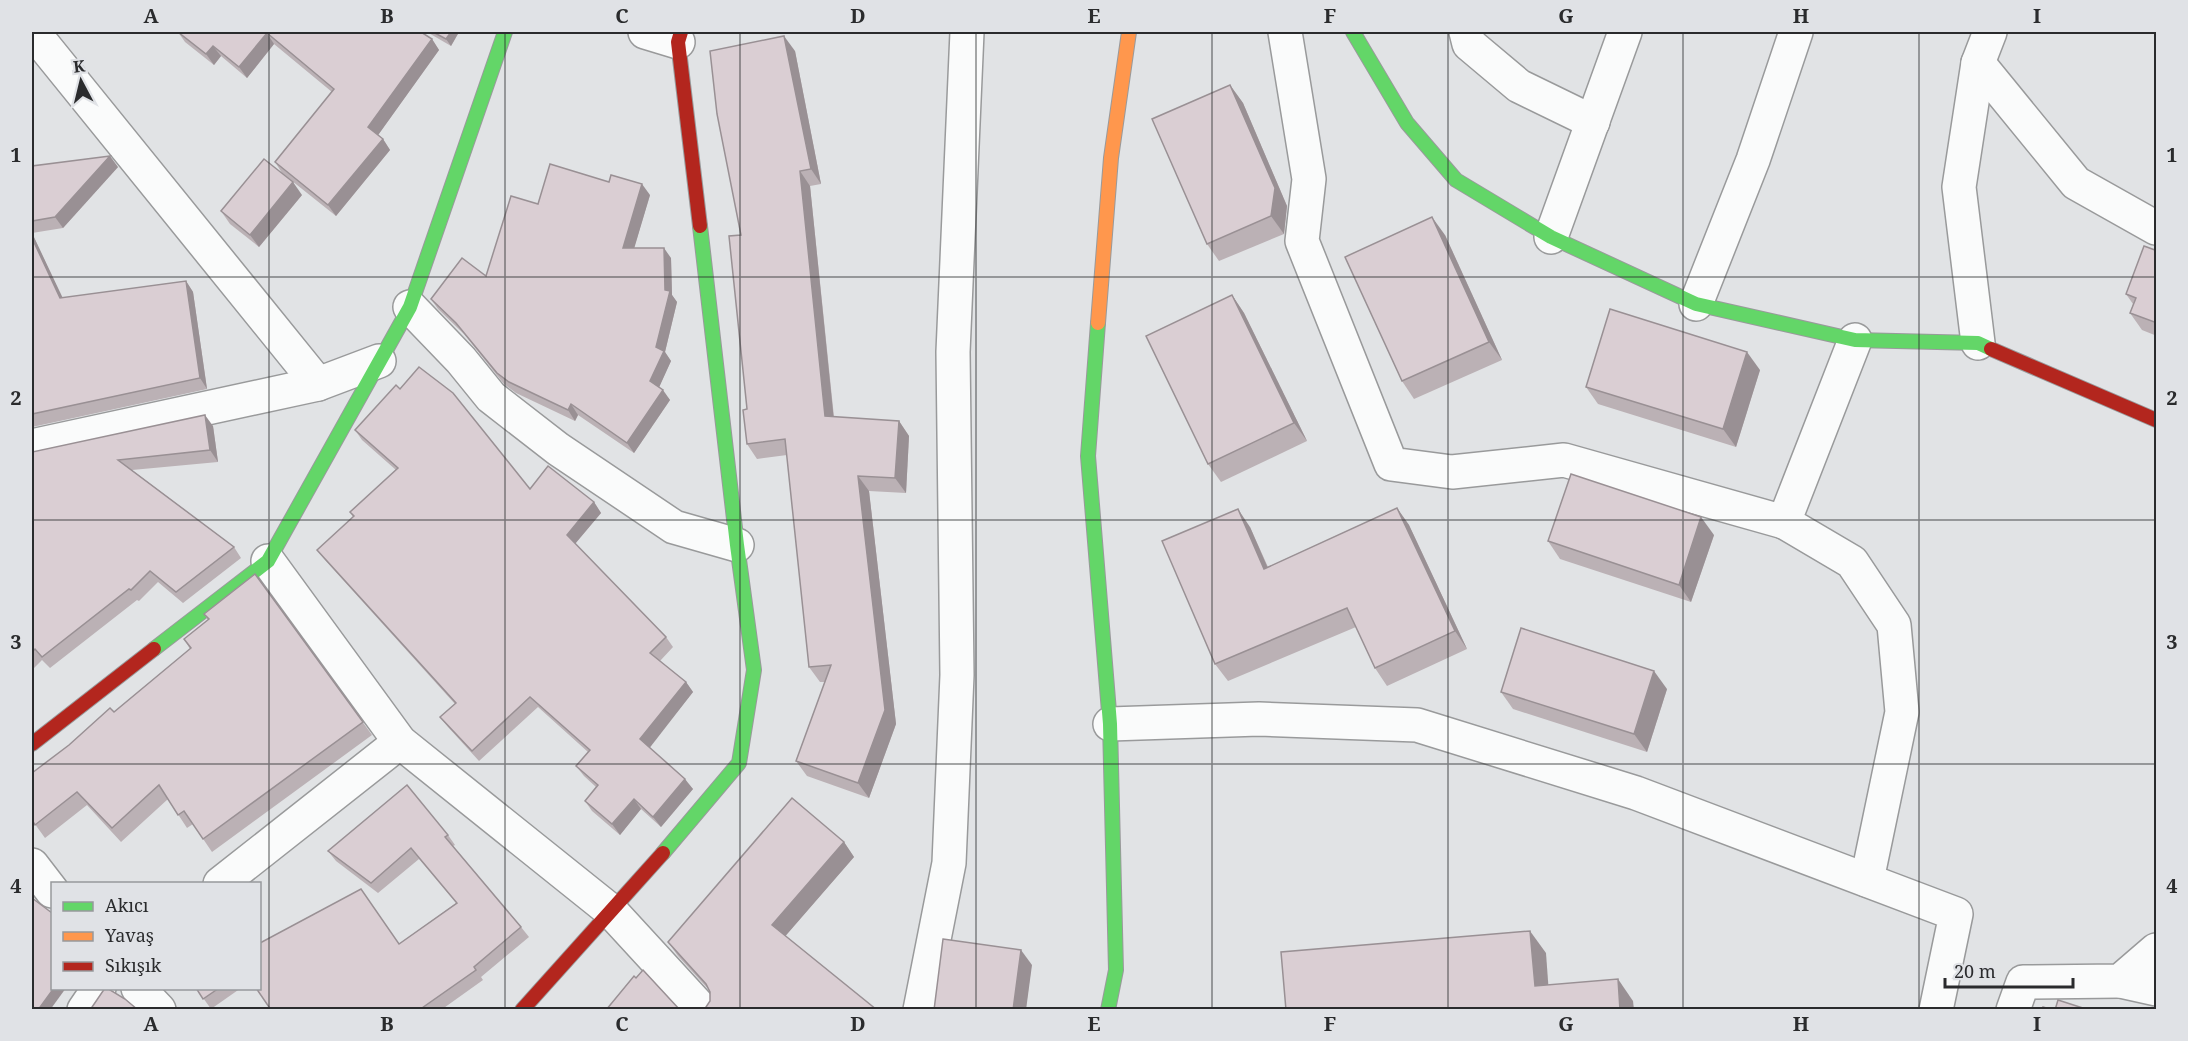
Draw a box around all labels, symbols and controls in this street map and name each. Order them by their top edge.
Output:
text: A [143,2,159,29]
text: B [380,2,394,29]
text: C [615,2,629,29]
text: D [850,2,866,29]
text: E [1087,2,1101,29]
text: F [1324,2,1336,29]
text: G [1558,2,1574,29]
text: H [1793,2,1809,29]
text: I [2033,2,2041,29]
north arrow [51,51,111,111]
text: K [72,54,87,78]
text: 1 [10,141,22,168]
text: 1 [2166,141,2178,168]
text: 2 [10,384,22,411]
text: 2 [2166,384,2178,411]
text: 3 [10,628,22,655]
text: 3 [2166,628,2178,655]
text: 4 [10,872,22,899]
text: 4 [2166,872,2178,899]
legend [51,882,261,990]
text: Akıcı [105,893,149,917]
text: Yavaş [104,923,154,947]
scale bar [1945,951,2072,989]
text: Sıkışık [105,953,162,977]
text: 20 m [1954,959,1996,983]
text: A [143,1010,159,1037]
text: B [380,1010,394,1037]
text: C [615,1010,629,1037]
text: D [850,1010,866,1037]
text: E [1087,1010,1101,1037]
text: F [1324,1010,1336,1037]
text: G [1558,1010,1574,1037]
text: H [1793,1010,1809,1037]
text: I [2033,1010,2041,1037]

